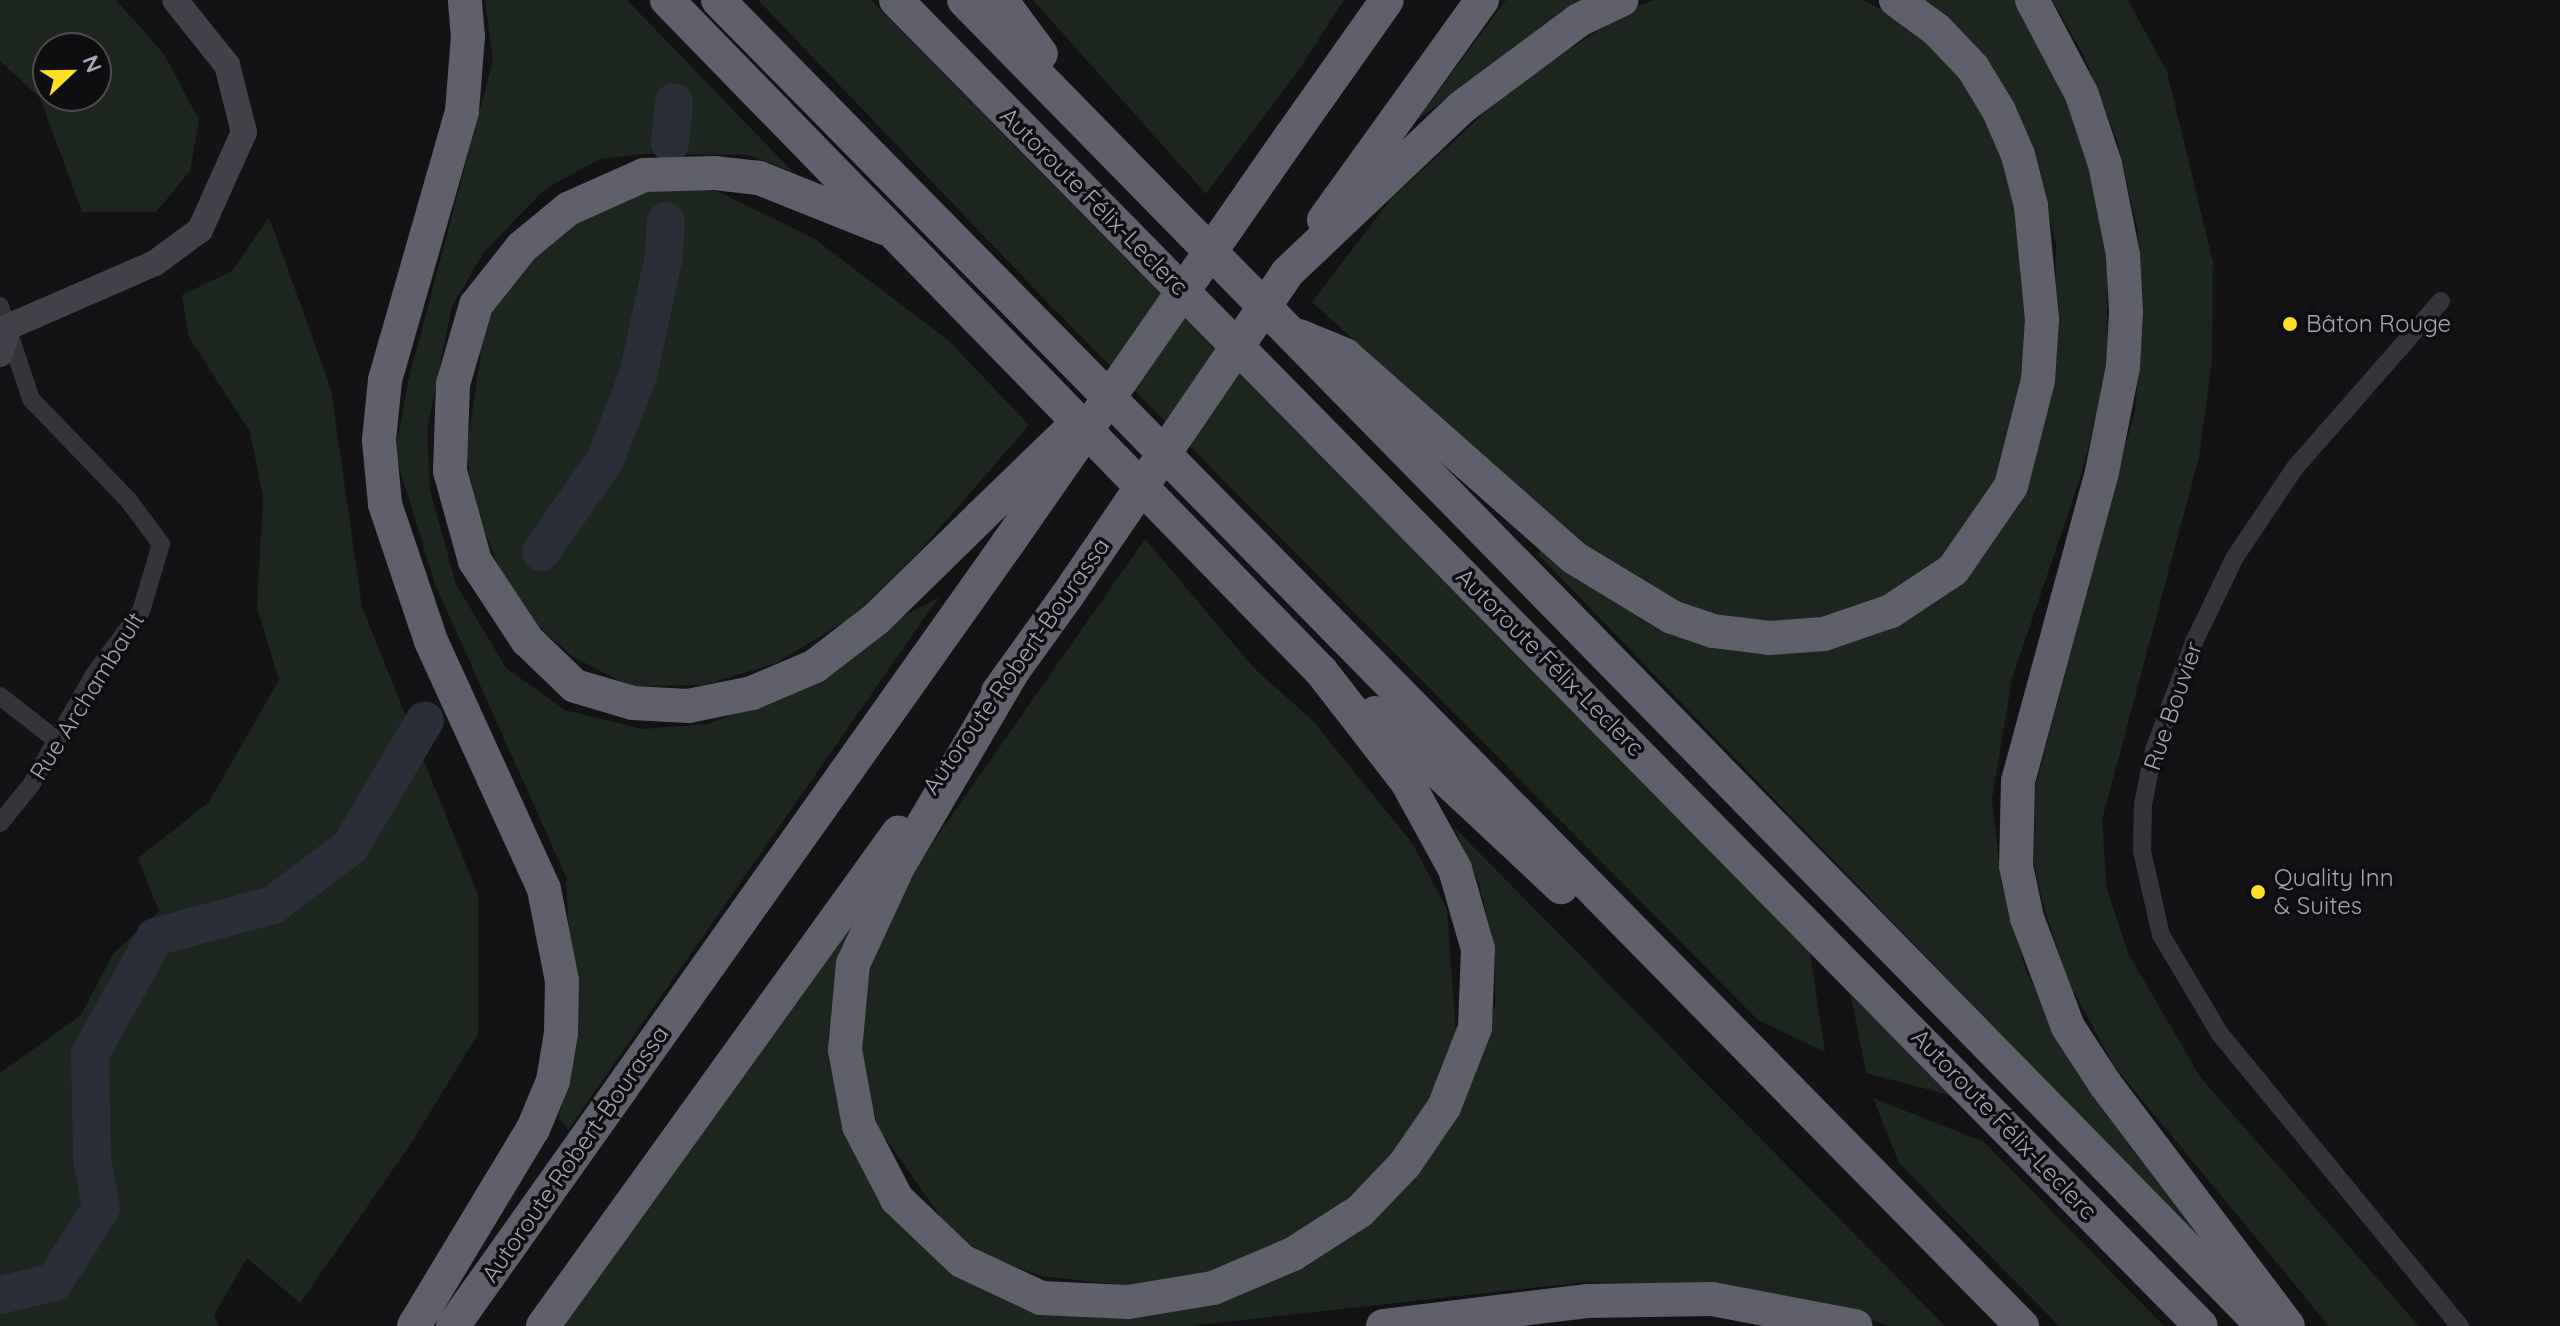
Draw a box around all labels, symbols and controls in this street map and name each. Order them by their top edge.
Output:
north arrow [32,32,112,112]
text: N [76,51,108,76]
street label: Autoroute Félix-Leclerc [994,101,1194,301]
place label: Bâton Rouge [2306,310,2451,338]
marker: Bâton Rouge [2281,315,2299,333]
street label: Autoroute Robert-Bourassa [916,532,1116,800]
street label: Autoroute Félix-Leclerc [1450,562,1650,762]
street label: Rue Archambault [24,607,150,785]
street label: Rue Bouvier [2138,638,2208,774]
place label: Quality Inn & Suites [2274,864,2394,920]
marker: Quality Inn & Suites [2249,883,2267,901]
street label: Autoroute Robert-Bourassa [475,1020,675,1288]
street label: Autoroute Félix-Leclerc [1906,1023,2102,1225]

